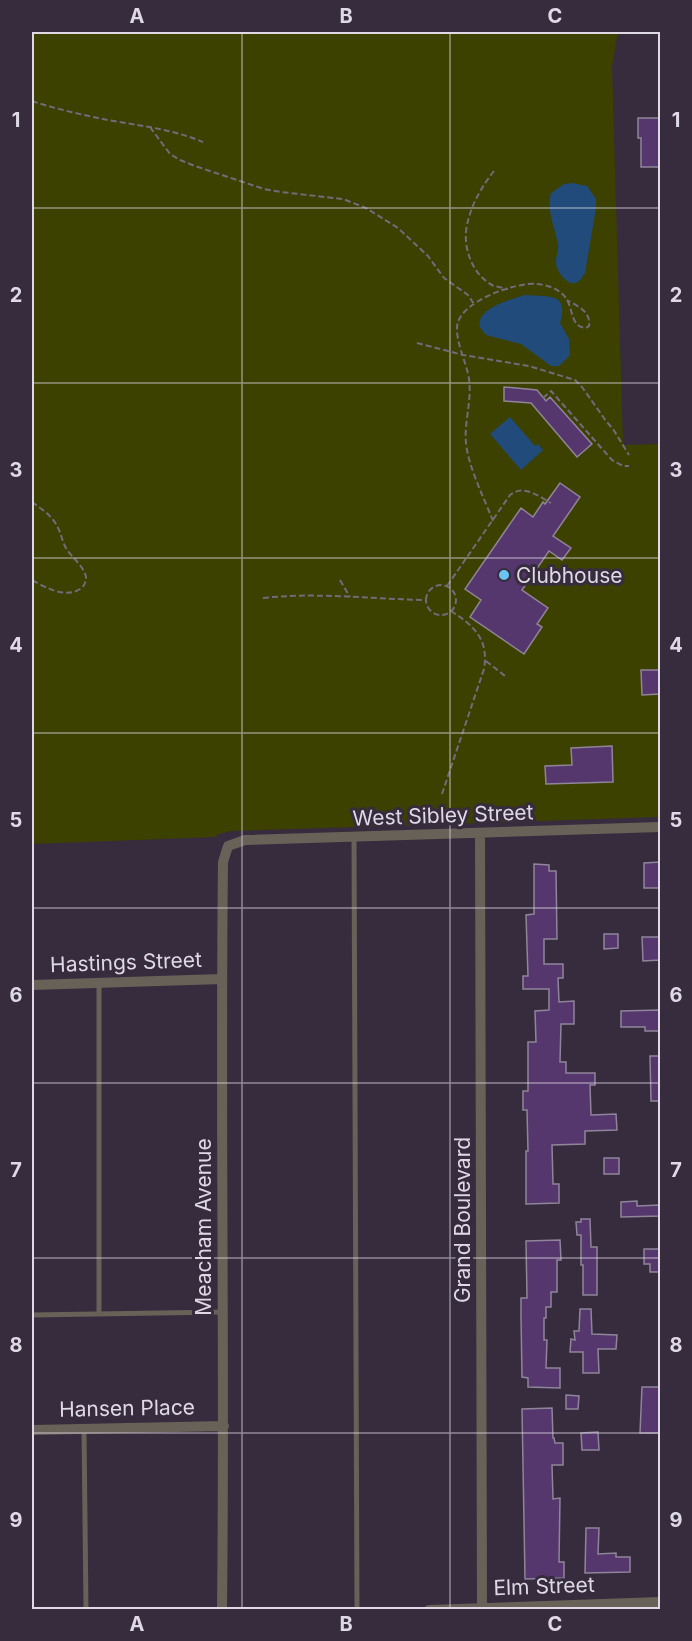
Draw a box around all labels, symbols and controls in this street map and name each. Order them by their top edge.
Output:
text: A [130,4,145,28]
text: B [339,4,353,28]
text: C [548,4,562,28]
text: 1 [12,108,20,132]
text: 1 [672,108,680,132]
text: 2 [10,283,22,307]
text: 2 [670,283,682,307]
text: 3 [10,458,22,482]
text: 3 [670,458,682,482]
place label: Clubhouse [516,563,622,588]
marker: Clubhouse [497,568,511,582]
text: 4 [9,633,23,657]
text: 4 [669,633,683,657]
street label: West Sibley Street [352,799,534,831]
text: 5 [10,808,22,832]
text: 5 [670,808,682,832]
street label: Hastings Street [50,947,203,977]
text: 6 [10,983,23,1007]
text: 6 [670,983,683,1007]
street label: Grand Boulevard [450,1137,475,1303]
street label: Meacham Avenue [191,1138,216,1316]
text: 7 [10,1158,22,1182]
text: 7 [670,1158,682,1182]
text: 8 [9,1333,23,1357]
text: 8 [669,1333,683,1357]
street label: Hansen Place [59,1394,195,1422]
text: 9 [10,1508,23,1532]
text: 9 [670,1508,683,1532]
street label: Elm Street [493,1572,595,1600]
text: A [130,1612,145,1636]
text: B [339,1612,353,1636]
text: C [548,1612,562,1636]

